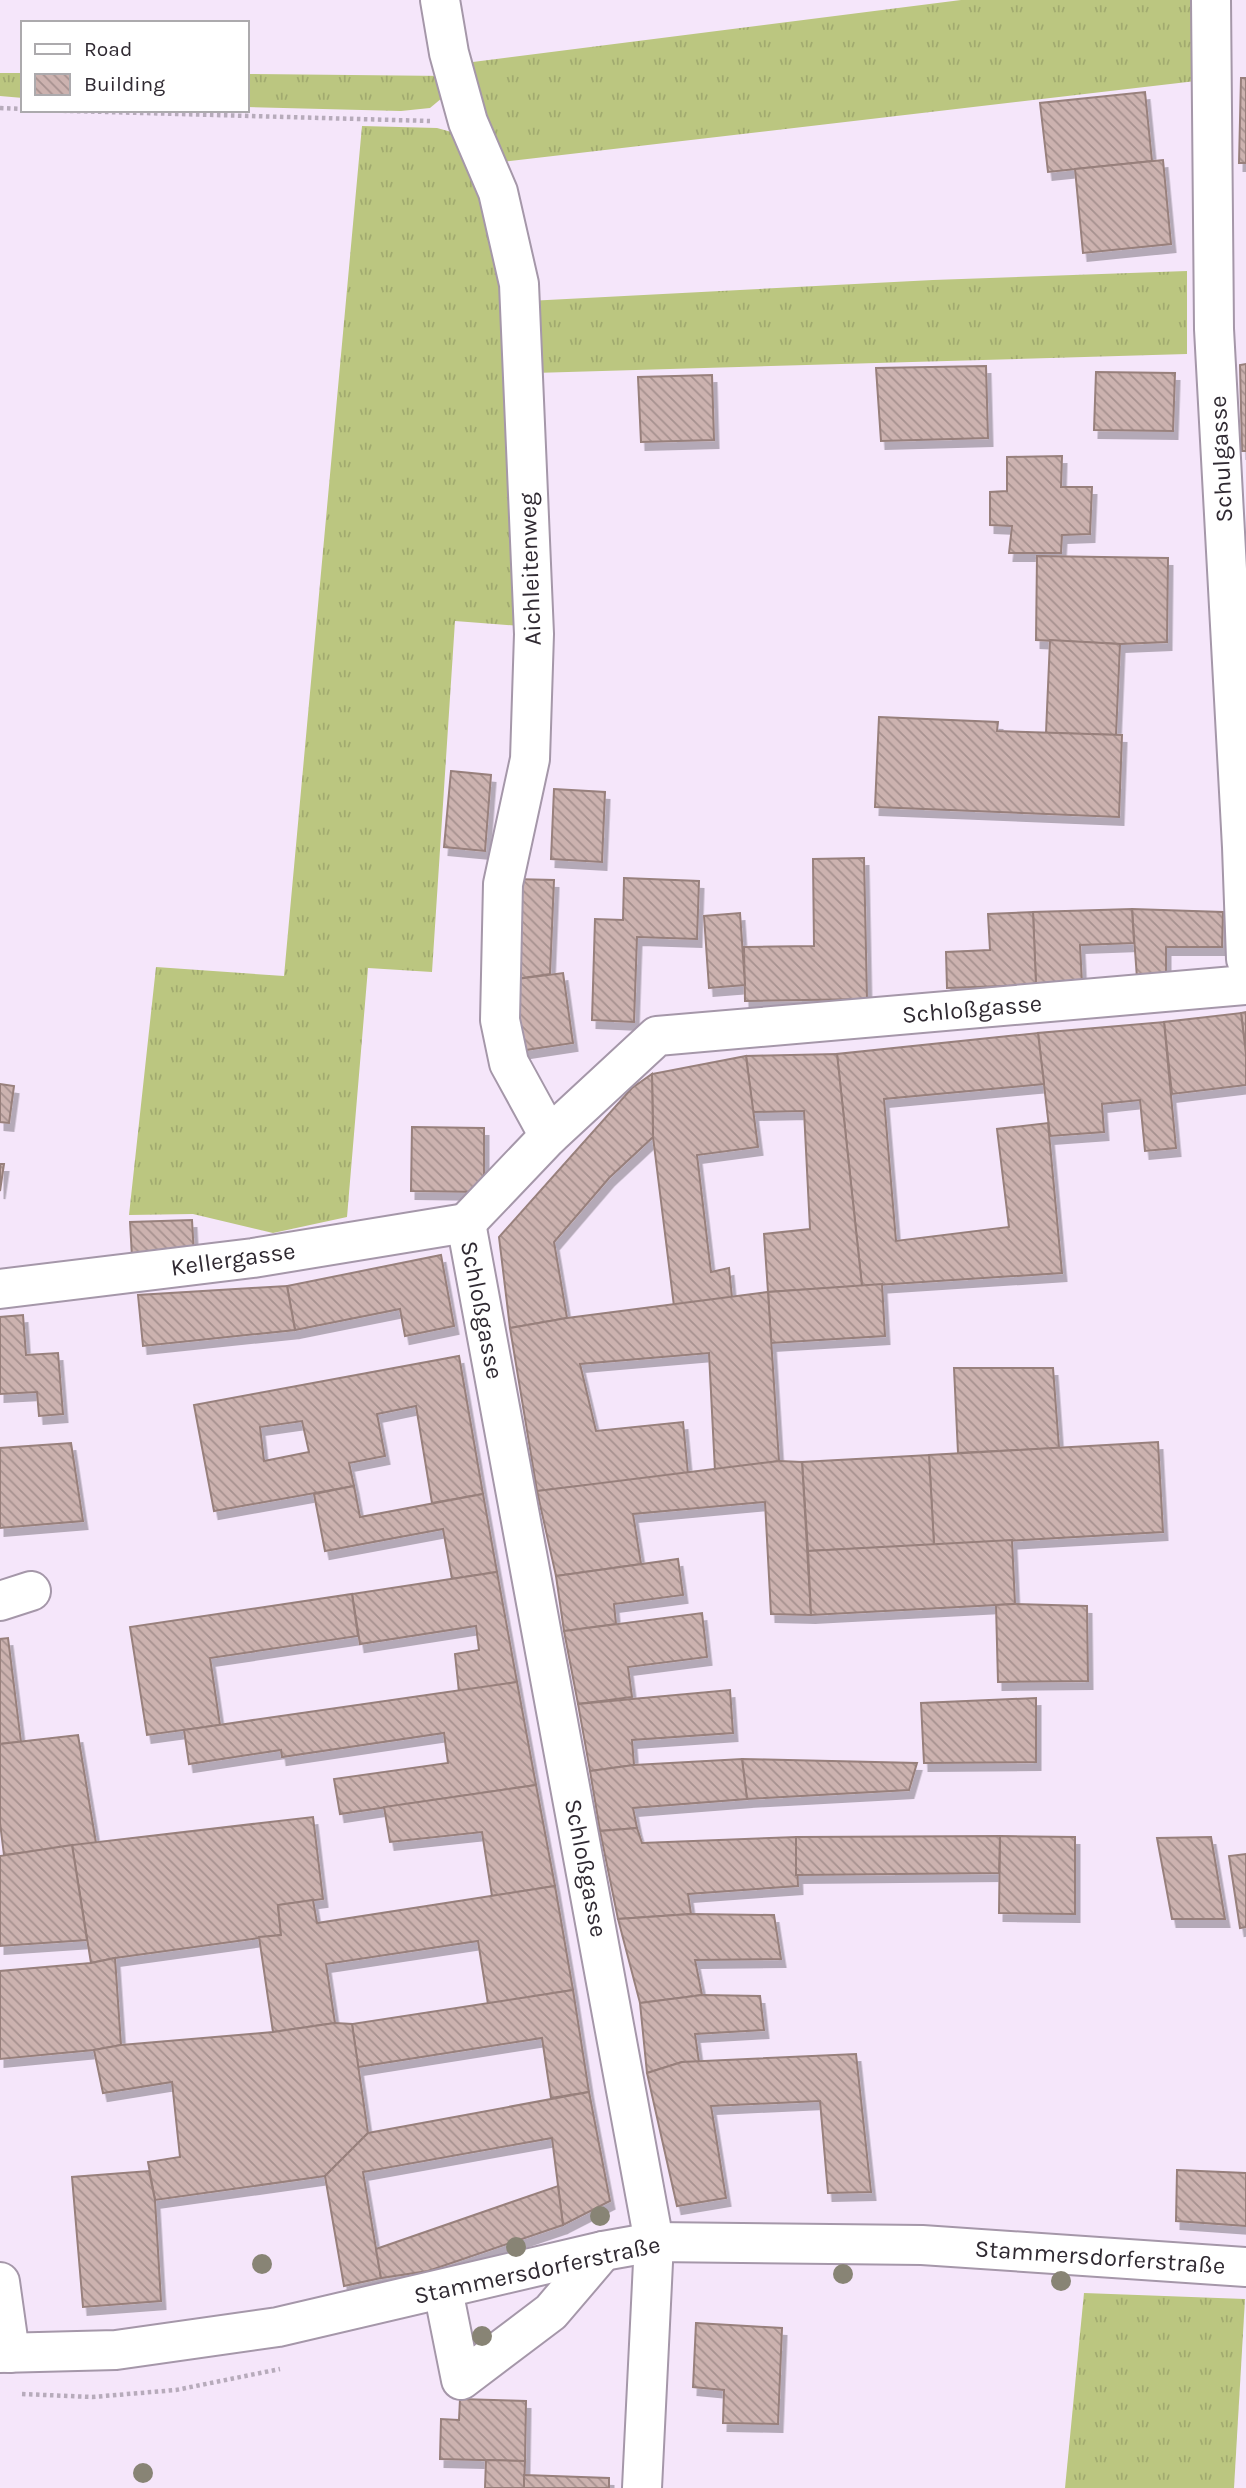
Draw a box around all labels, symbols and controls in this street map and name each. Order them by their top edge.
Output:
legend [21,21,248,112]
text: Road [84,37,132,61]
text: Building [84,72,165,96]
street label: Schulgasse [1204,395,1238,523]
street label: Aichleitenweg [513,492,547,646]
street label: Schloßgasse [901,989,1043,1029]
street label: Kellergasse [169,1236,297,1282]
street label: Schloßgasse [455,1238,509,1382]
street label: Schloßgasse [559,1796,613,1940]
street label: Stammersdorferstraße [411,2230,663,2310]
street label: Stammersdorferstraße [974,2234,1226,2280]

